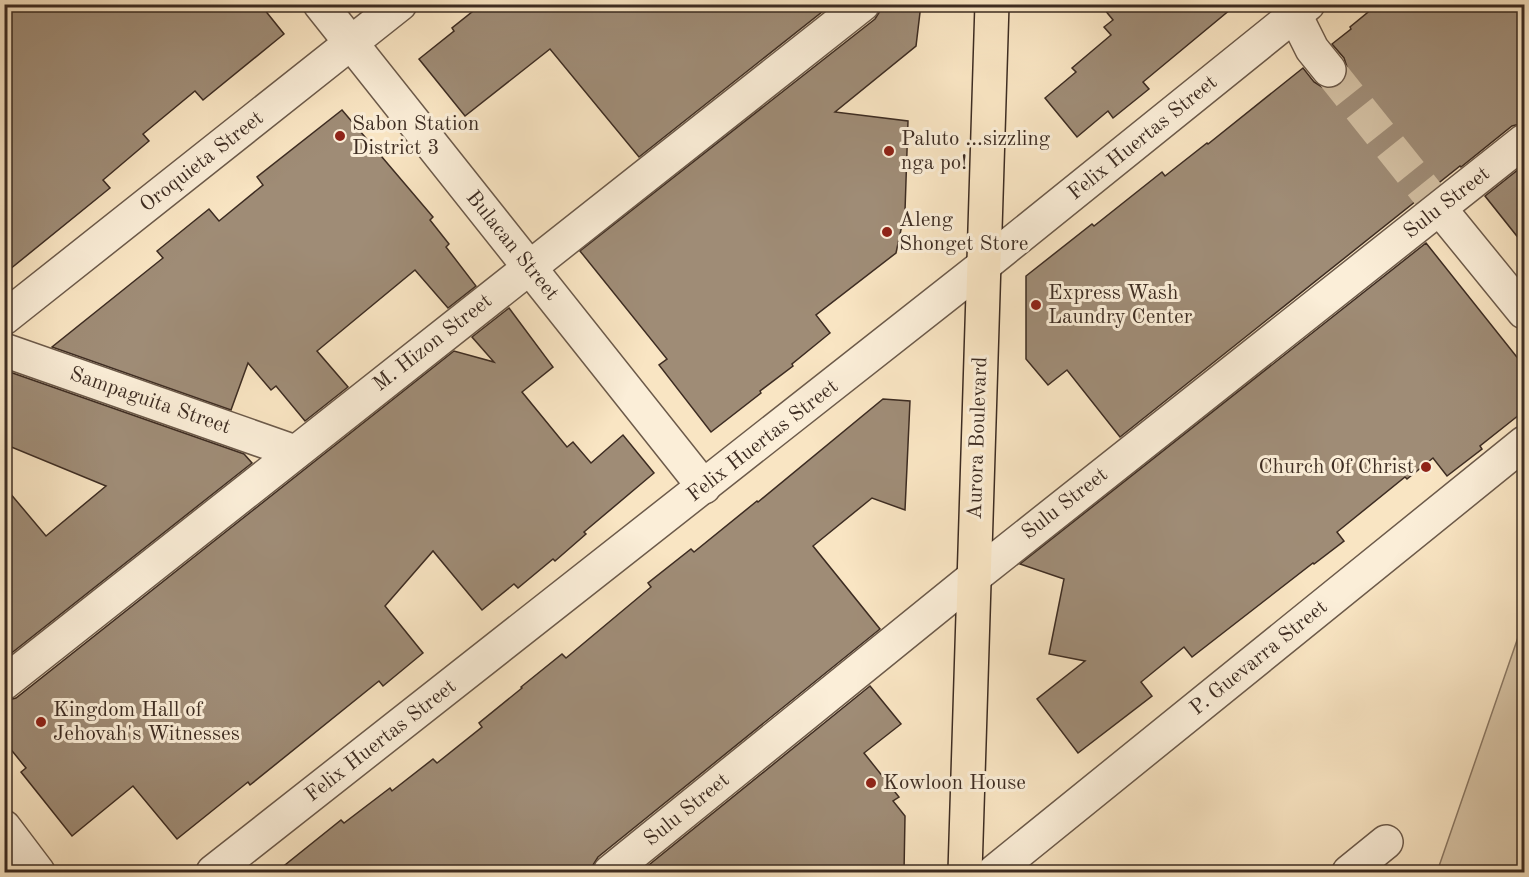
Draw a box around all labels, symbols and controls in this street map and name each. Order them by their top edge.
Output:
street label: Felix Huertas Street [1065,72,1221,204]
street label: Oroquieta Street [136,108,268,216]
place label: Sabon Station District 3 [352,114,479,159]
marker: Sabon Station District 3 [333,129,347,143]
place label: Paluto ...sizzling nga po! [901,129,1051,174]
marker: Paluto ...sizzling nga po! [882,144,896,158]
street label: Sulu Street [1400,163,1494,243]
street label: Bulacan Street [462,187,562,305]
place label: Aleng Shonget Store [899,210,1029,255]
marker: Aleng Shonget Store [880,225,894,239]
place label: Express Wash Laundry Center [1048,283,1193,328]
street label: M. Hizon Street [370,290,496,396]
marker: Express Wash Laundry Center [1029,298,1043,312]
street label: Aurora Boulevard [965,356,991,520]
street label: Sampaguita Street [67,364,233,438]
street label: Felix Huertas Street [684,376,842,506]
place label: Church Of Christ [1258,457,1414,478]
marker: Church Of Christ [1419,460,1433,474]
street label: Sulu Street [1018,464,1112,544]
street label: P. Guevarra Street [1186,596,1332,720]
street label: Felix Huertas Street [302,676,460,806]
place label: Kingdom Hall of Jehovah's Witnesses [53,700,240,745]
marker: Kingdom Hall of Jehovah's Witnesses [34,715,48,729]
street label: Sulu Street [641,770,733,850]
place label: Kowloon House [883,773,1026,794]
marker: Kowloon House [864,776,878,790]

